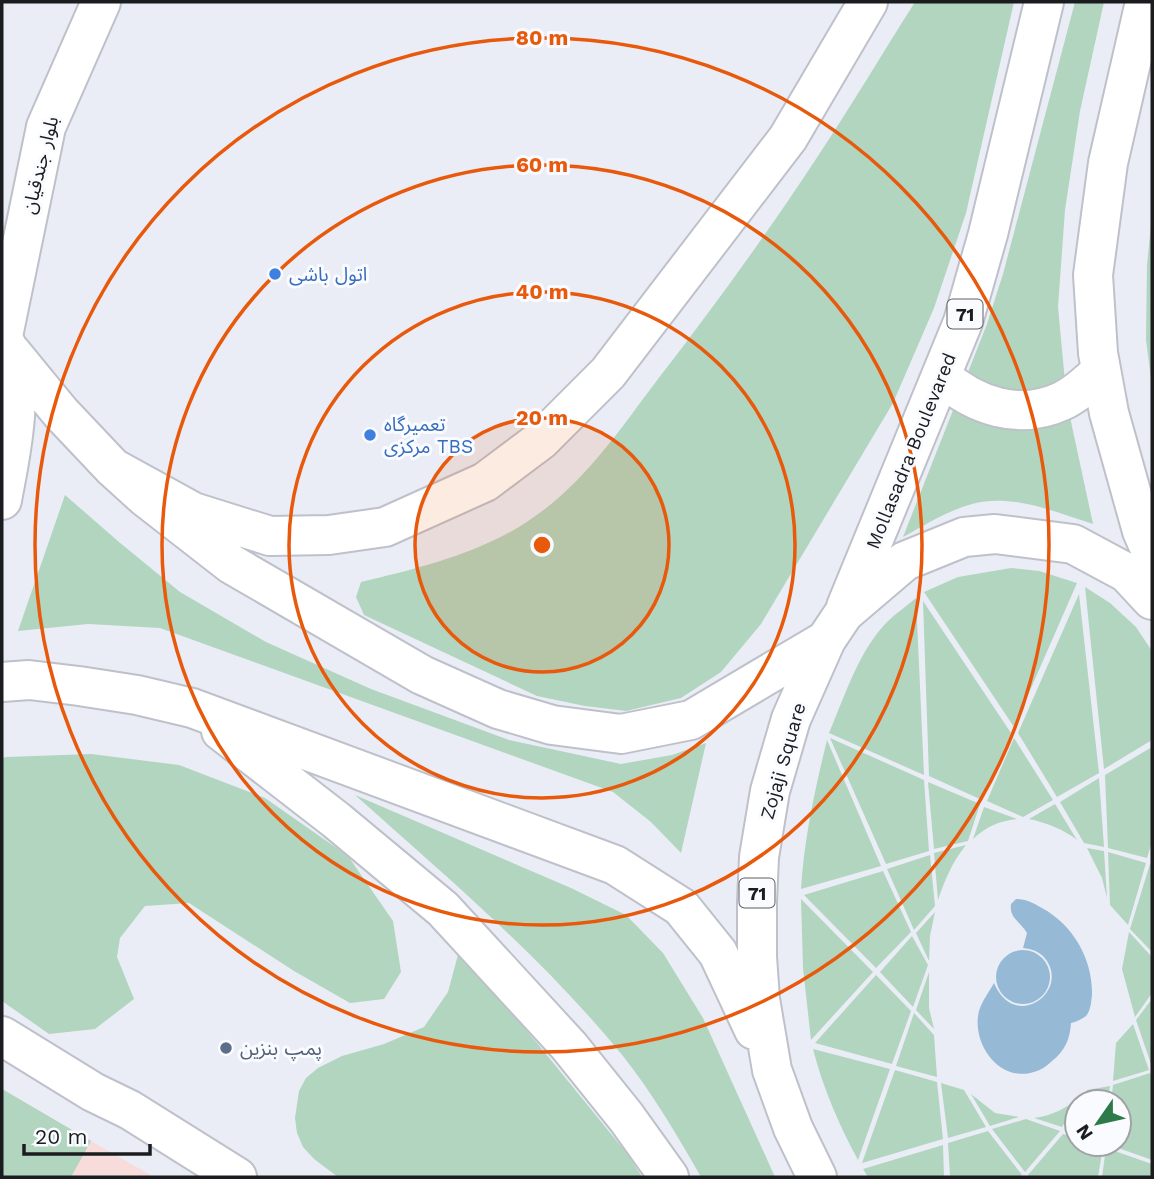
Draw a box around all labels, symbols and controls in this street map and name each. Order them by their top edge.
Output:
text: 80 m [516,25,568,50]
street label: بلوار جندقیان [17,114,63,216]
text: 60 m [516,152,568,177]
place label: اتول باشی [289,263,367,286]
marker: اتول باشی [267,266,283,282]
text: 40 m [516,279,568,304]
road number: 71 [948,300,982,328]
street label: Mollasadra Boulevared [861,350,961,552]
text: 20 m [516,405,568,430]
place label: تعمیرگاه مرکزی TBS [384,413,473,458]
marker: تعمیرگاه مرکزی TBS [362,427,378,443]
centre of rings [530,533,554,557]
street label: Zojaji Square [755,700,811,822]
road number: 71 [740,878,774,908]
place label: پمپ بنزین [240,1037,322,1061]
marker: پمپ بنزین [218,1040,234,1056]
north arrow [1063,1088,1133,1158]
scale bar [24,1112,150,1156]
text: N [1071,1120,1098,1144]
text: 20 m [35,1124,87,1149]

